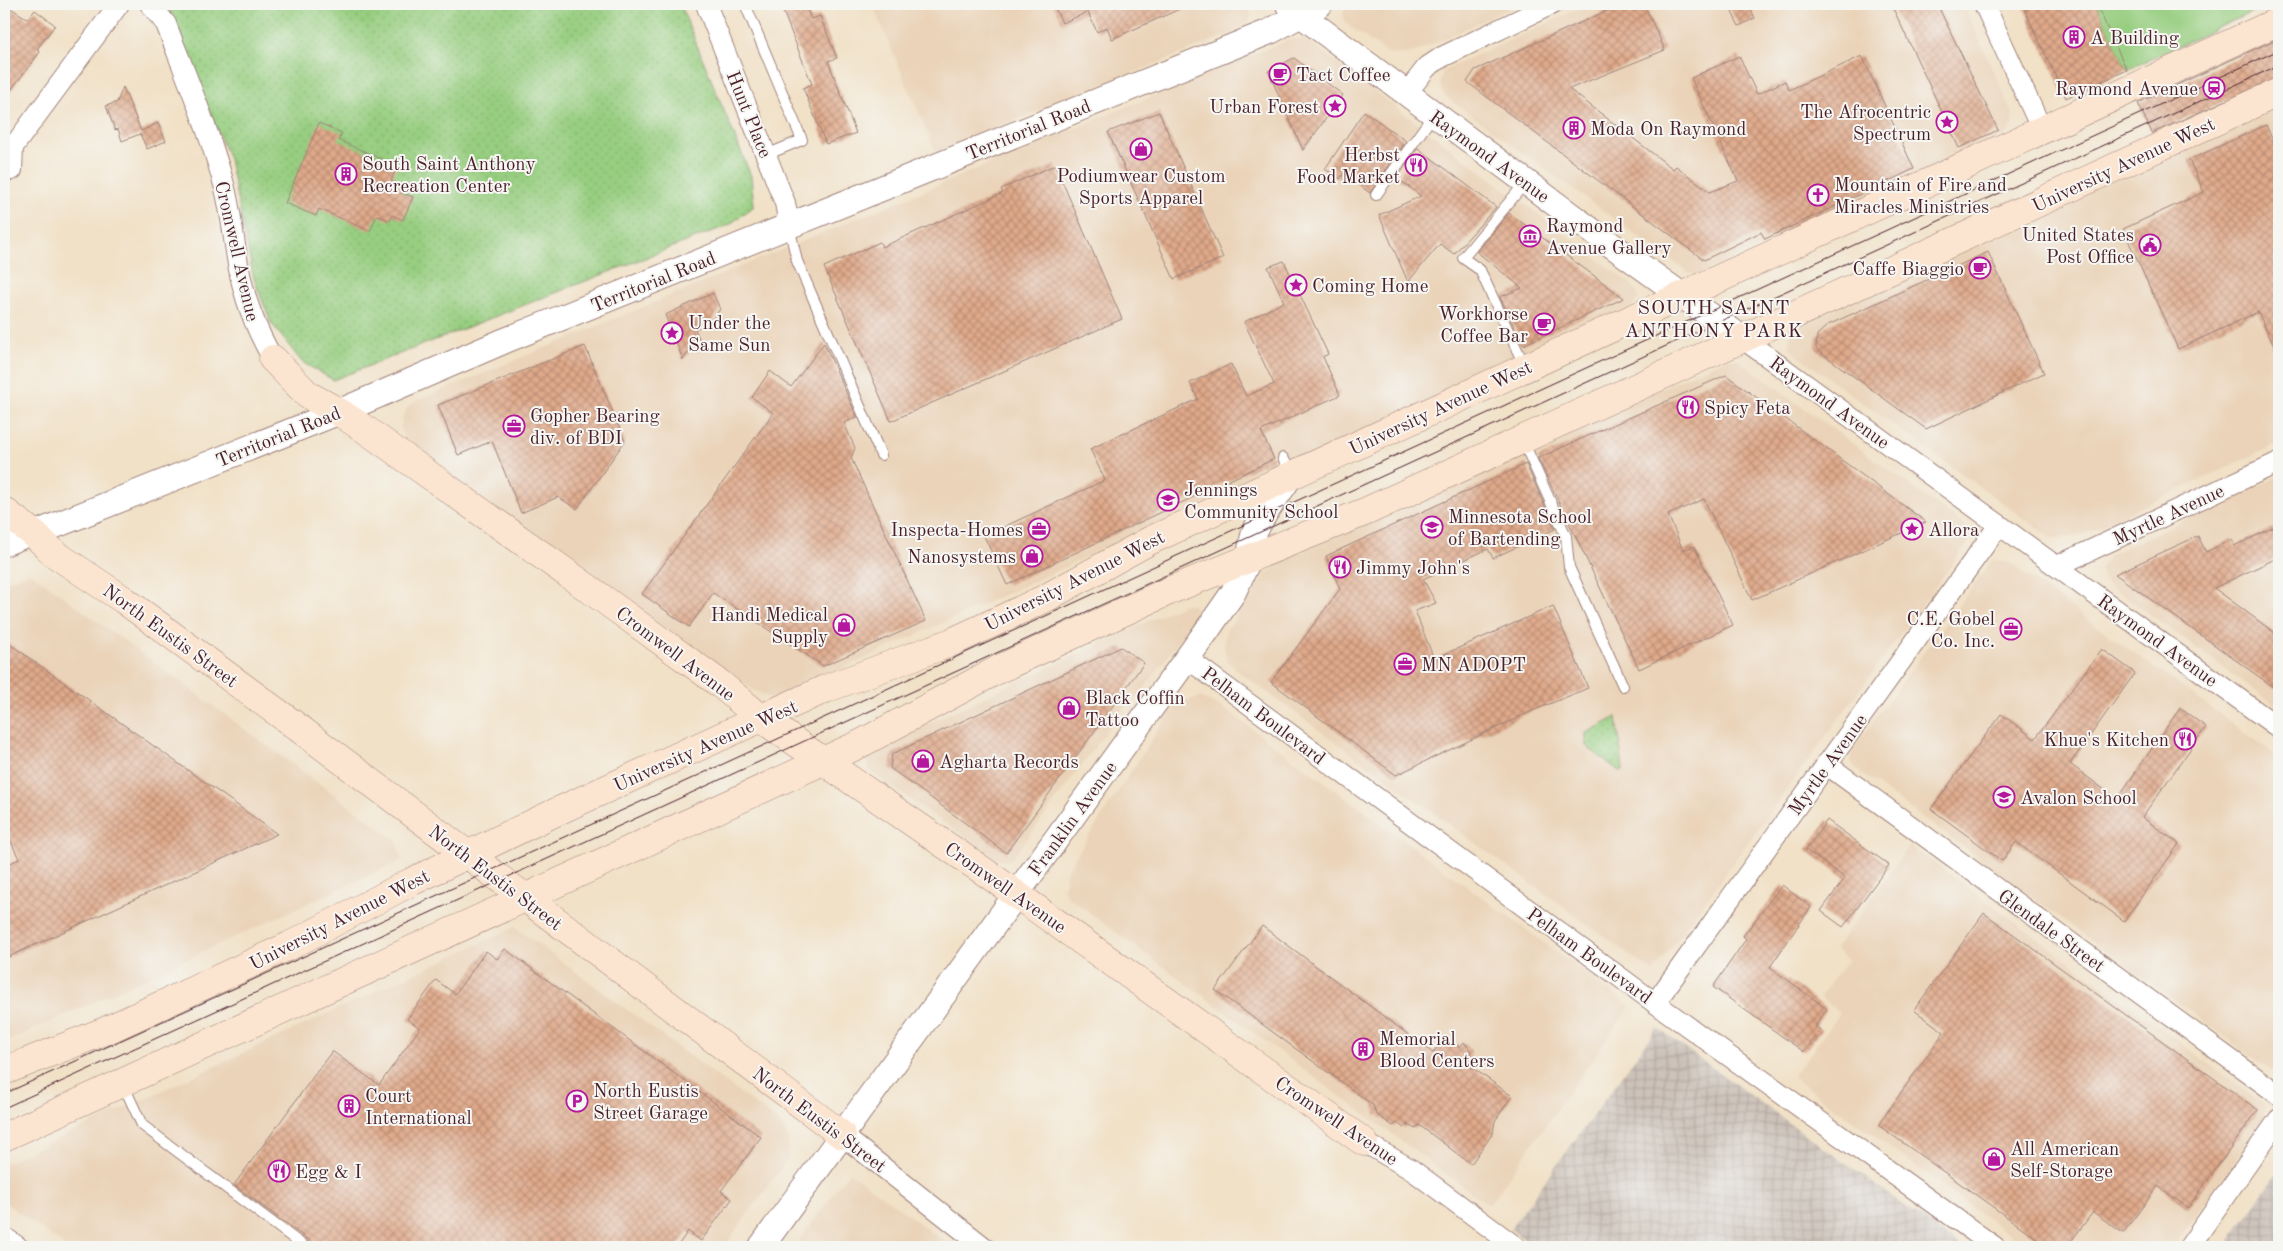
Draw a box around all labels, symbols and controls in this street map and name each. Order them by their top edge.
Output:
building icon: A Building [2062,25,2086,49]
place label: A Building [2090,30,2180,49]
cafe icon: Tact Coffee [1268,62,1292,86]
place label: Tact Coffee [1296,67,1390,86]
street label: Hunt Place [722,69,774,161]
station icon: Raymond Avenue [2202,76,2226,100]
place label: Raymond Avenue [2055,81,2198,100]
place icon: Urban Forest [1323,94,1347,118]
street label: Territorial Road [964,98,1094,165]
place label: Urban Forest [1209,99,1319,118]
place label: The Afrocentric Spectrum [1800,104,1931,145]
street label: Raymond Avenue [1425,108,1552,208]
place icon: The Afrocentric Spectrum [1935,110,1959,134]
building icon: Moda On Raymond [1562,116,1586,140]
street label: University Avenue West [2030,116,2218,217]
place label: Moda On Raymond [1590,121,1746,140]
shop icon: Podiumwear Custom Sports Apparel [1129,137,1153,161]
place label: Herbst Food Market [1296,147,1400,188]
restaurant icon: Herbst Food Market [1404,153,1428,177]
place label: South Saint Anthony Recreation Center [362,156,536,197]
building icon: South Saint Anthony Recreation Center [334,162,358,186]
place label: Podiumwear Custom Sports Apparel [1057,168,1226,209]
place label: Mountain of Fire and Miracles Ministries [1834,177,2007,218]
street label: Cromwell Avenue [210,179,261,324]
church icon: Mountain of Fire and Miracles Ministries [1806,183,1830,207]
place label: Raymond Avenue Gallery [1546,218,1672,259]
museum icon: Raymond Avenue Gallery [1518,224,1542,248]
place label: United States Post Office [2022,227,2134,268]
public building icon: United States Post Office [2138,233,2162,257]
street label: Territorial Road [589,250,719,317]
cafe icon: Caffe Biaggio [1968,256,1992,280]
place label: Caffe Biaggio [1853,261,1964,280]
place icon: Coming Home [1284,273,1308,297]
place label: Coming Home [1312,278,1428,297]
district label: SOUTH SAINT ANTHONY PARK [1624,299,1804,342]
place label: Workhorse Coffee Bar [1438,306,1528,347]
cafe icon: Workhorse Coffee Bar [1532,312,1556,336]
place label: Under the Same Sun [688,315,771,356]
place icon: Under the Same Sun [660,321,684,345]
street label: Raymond Avenue [1765,354,1892,454]
street label: University Avenue West [1347,359,1535,460]
restaurant icon: Spicy Feta [1676,395,1700,419]
place label: Spicy Feta [1704,400,1791,419]
street label: Territorial Road [214,405,344,472]
place label: Gopher Bearing div. of BDI [530,408,661,449]
office icon: Gopher Bearing div. of BDI [502,414,526,438]
place label: Jennings Community School [1184,482,1338,523]
street label: Myrtle Avenue [2111,482,2227,550]
school or university icon: Jennings Community School [1156,488,1180,512]
place label: Minnesota School of Bartending [1448,509,1592,550]
school or university icon: Minnesota School of Bartending [1420,515,1444,539]
office icon: Inspecta-Homes [1027,517,1051,541]
place icon: Allora [1900,517,1924,541]
place label: Inspecta-Homes [891,522,1023,541]
place label: Allora [1928,522,1980,541]
street label: University Avenue West [982,529,1168,636]
shop icon: Nanosystems [1020,544,1044,568]
place label: Nanosystems [907,549,1016,568]
restaurant icon: Jimmy John's [1328,555,1352,579]
place label: Jimmy John's [1356,560,1470,579]
street label: North Eustis Street [99,582,240,692]
street label: Raymond Avenue [2093,592,2220,692]
street label: Cromwell Avenue [611,604,738,706]
place label: Handi Medical Supply [711,607,828,648]
place label: C.E. Gobel Co. Inc. [1906,611,1995,652]
shop icon: Handi Medical Supply [832,613,856,637]
office icon: C.E. Gobel Co. Inc. [1999,617,2023,641]
office icon: MN ADOPT [1393,652,1417,676]
place label: MN ADOPT [1421,657,1526,676]
street label: Pelham Boulevard [1197,665,1328,769]
place label: Black Coffin Tattoo [1085,690,1185,731]
shop icon: Black Coffin Tattoo [1057,696,1081,720]
street label: University Avenue West [611,698,801,796]
street label: Myrtle Avenue [1786,711,1872,820]
restaurant icon: Khue's Kitchen [2173,727,2197,751]
place label: Khue's Kitchen [2044,732,2169,751]
shop icon: Agharta Records [911,749,935,773]
place label: Agharta Records [939,754,1079,773]
street label: Franklin Avenue [1026,759,1122,880]
school or university icon: Avalon School [1992,785,2016,809]
place label: Avalon School [2020,790,2137,809]
street label: North Eustis Street [424,823,565,935]
street label: Cromwell Avenue [940,840,1069,938]
street label: University Avenue West [247,868,433,975]
street label: Glendale Street [1994,887,2107,977]
street label: Pelham Boulevard [1523,906,1654,1009]
place label: Memorial Blood Centers [1379,1031,1494,1072]
building icon: Memorial Blood Centers [1351,1037,1375,1061]
street label: North Eustis Street [748,1065,889,1177]
street label: Cromwell Avenue [1271,1074,1400,1170]
place label: North Eustis Street Garage [593,1083,708,1124]
place label: Court International [365,1088,472,1129]
parking icon: North Eustis Street Garage [565,1089,589,1113]
building icon: Court International [337,1094,361,1118]
place label: All American Self-Storage [2010,1141,2119,1182]
shop icon: All American Self-Storage [1982,1147,2006,1171]
restaurant icon: Egg & I [267,1159,291,1183]
place label: Egg & I [295,1164,362,1183]

